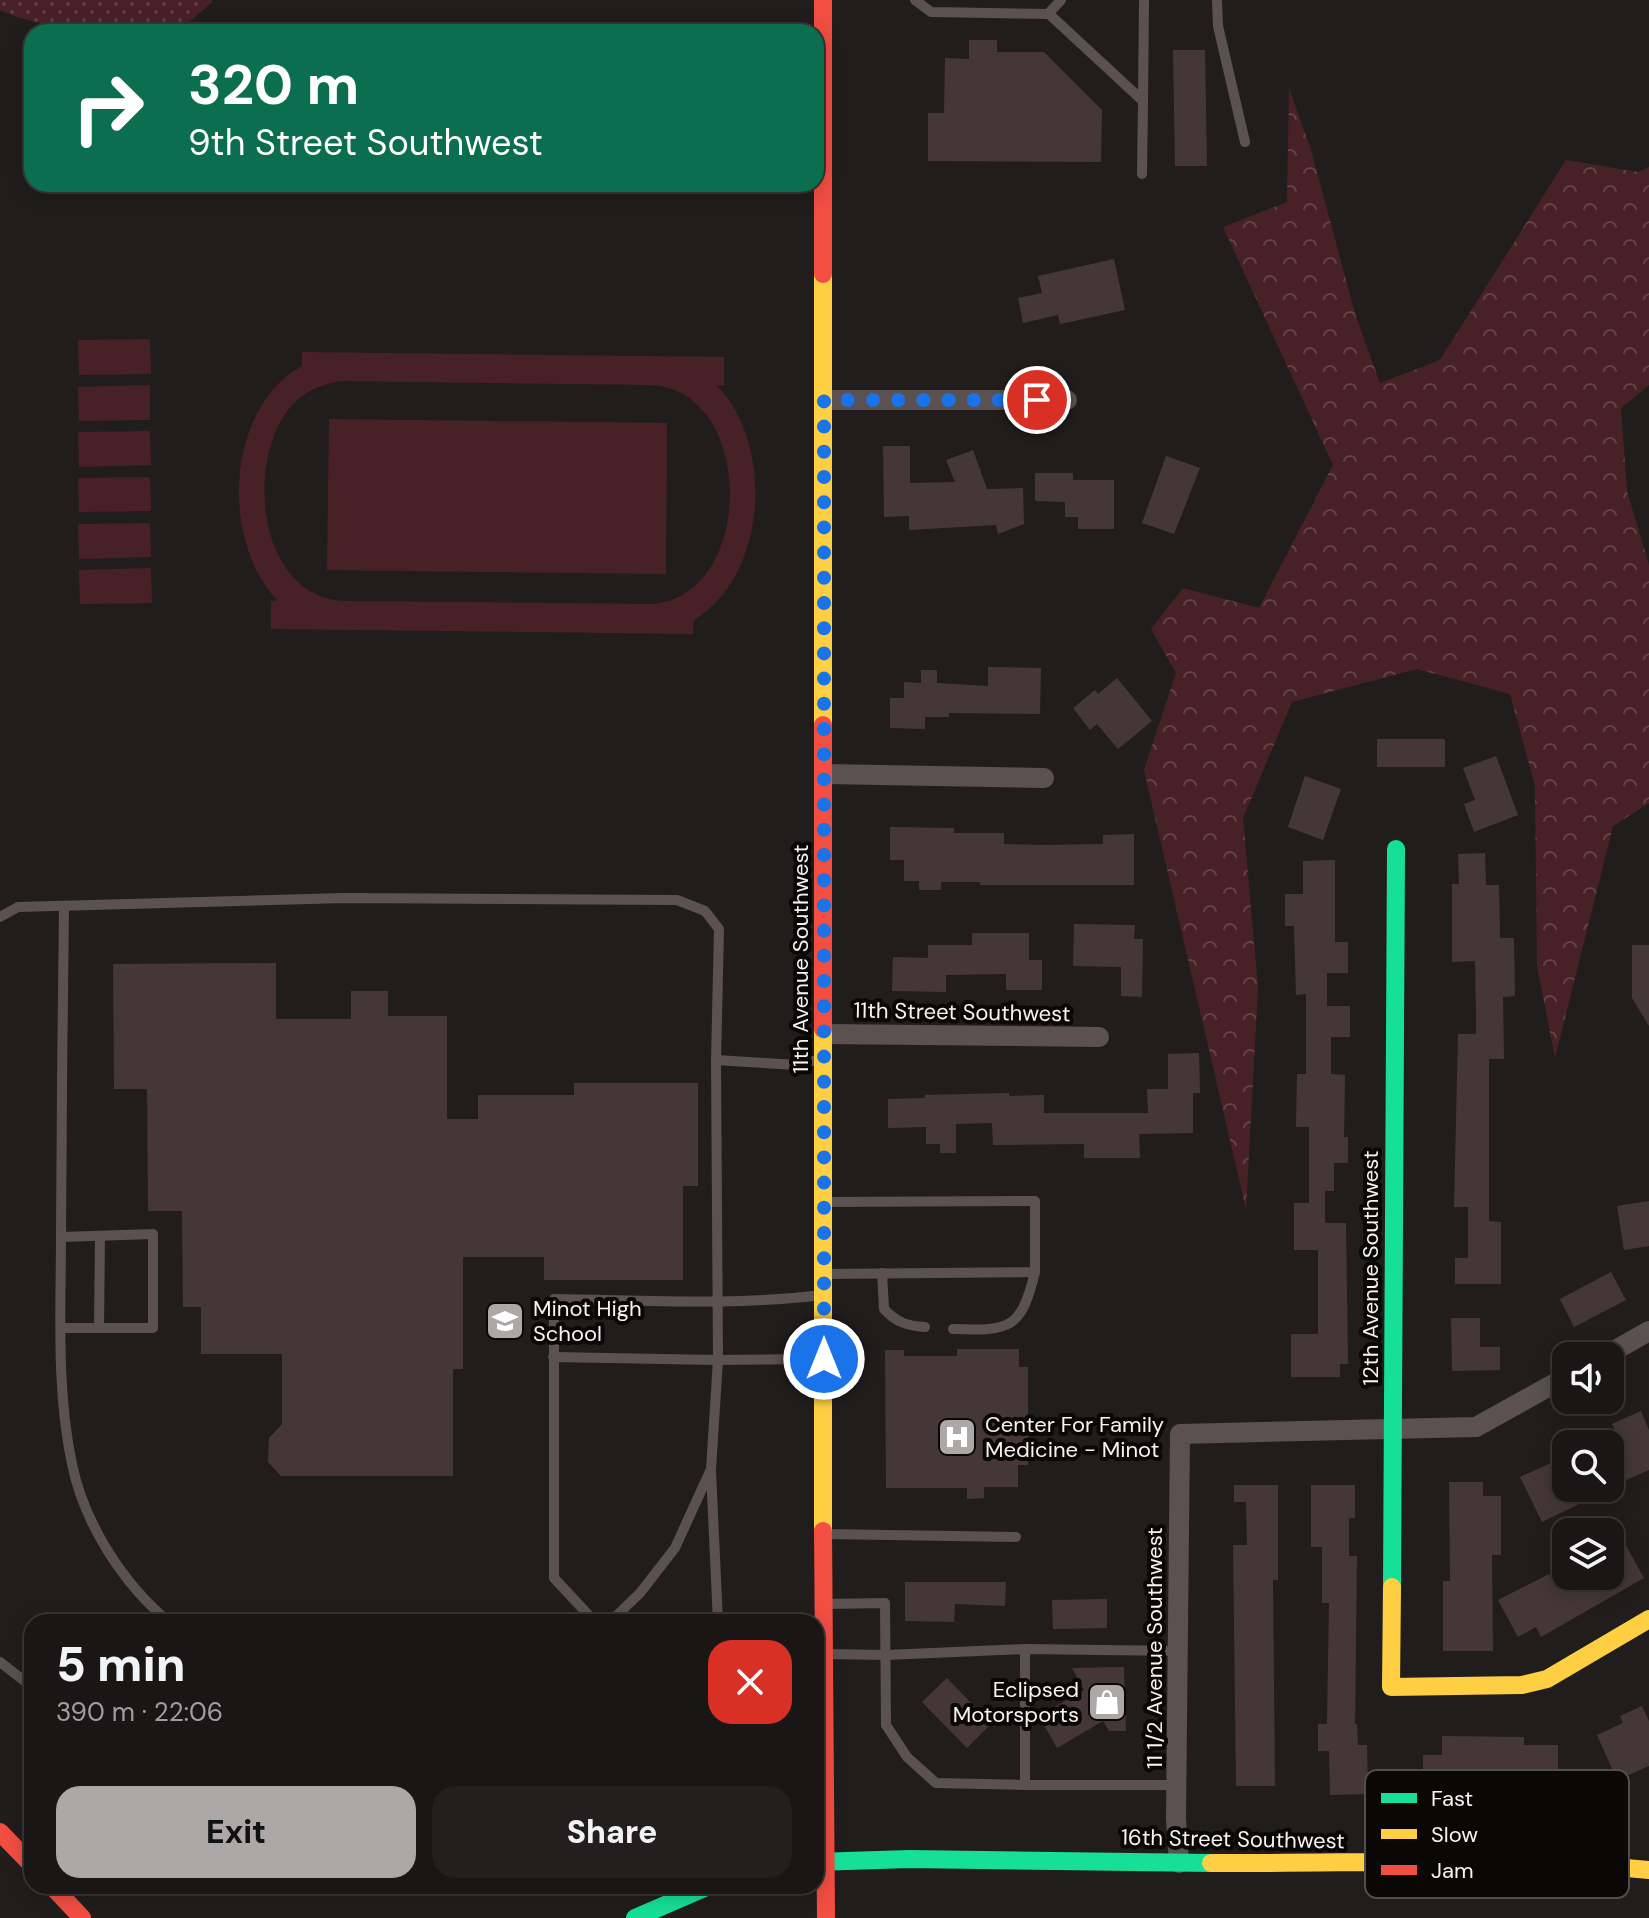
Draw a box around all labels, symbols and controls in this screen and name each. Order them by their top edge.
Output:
text: 320 m [188,48,359,121]
icon: right [56,56,160,160]
text: 9th Street Southwest [188,119,543,166]
pin [1003,366,1071,434]
icon: arrive [1015,378,1059,422]
street label: 11th Avenue Southwest [786,844,815,1074]
street label: 11th Street Southwest [853,996,1071,1028]
street label: 12th Avenue Southwest [1356,1150,1385,1386]
place label: Minot High School [533,1294,642,1348]
school or university icon: Minot High School [484,1300,526,1342]
position arrow [782,1317,866,1401]
map controls [1552,1342,1624,1590]
button: sound [1552,1342,1624,1414]
place label: Center For Family Medicine - Minot [985,1410,1164,1464]
hospital icon: Center For Family Medicine - Minot [936,1416,978,1458]
button: search [1552,1430,1624,1502]
button: layers [1552,1518,1624,1590]
street label: 11 1/2 Avenue Southwest [1140,1527,1169,1769]
text: 5 min [56,1633,186,1696]
button: close [708,1640,792,1724]
place label: Eclipsed Motorsports [953,1675,1079,1729]
shop icon: Eclipsed Motorsports [1086,1681,1128,1723]
text: 390 m · 22:06 [56,1695,223,1729]
legend [1365,1770,1629,1898]
text: Fast [1431,1784,1473,1813]
button: Exit [56,1786,416,1878]
button: Share [432,1786,792,1878]
text: Slow [1431,1820,1478,1849]
street label: 16th Street Southwest [1121,1823,1345,1855]
text: Jam [1431,1856,1474,1885]

